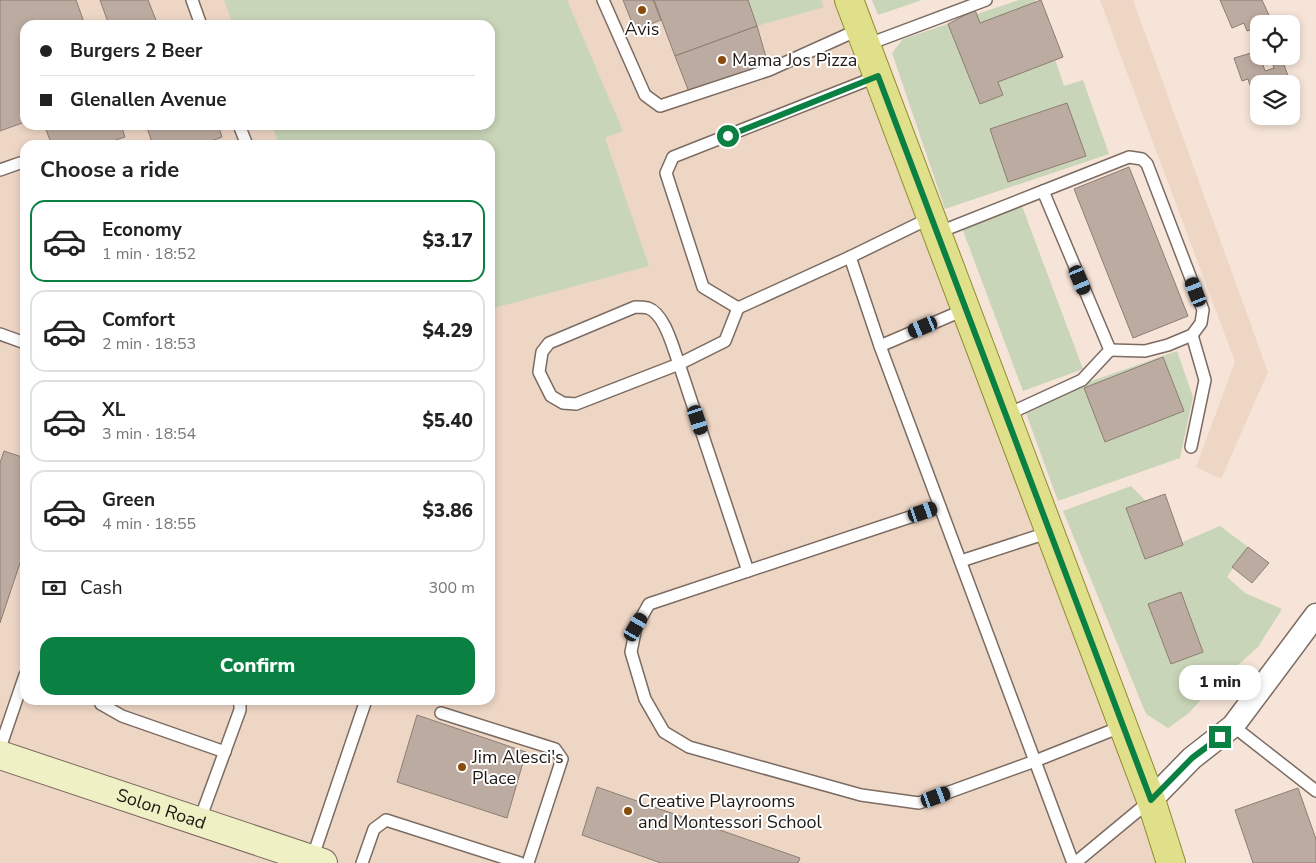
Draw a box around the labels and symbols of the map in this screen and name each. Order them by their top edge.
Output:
marker: Avis [636,4,648,16]
place label: Avis [625,17,659,41]
place label: Mama Jos Pizza [732,48,857,72]
marker: Mama Jos Pizza [716,54,728,66]
route start [717,125,739,147]
car [1067,263,1092,297]
car [1183,275,1208,309]
car [906,314,939,340]
car [686,403,709,437]
car [906,500,939,524]
car [622,610,649,644]
callout: 1 min [1179,664,1261,700]
route end [1209,726,1231,748]
place label: Jim Alesci's Place [471,745,564,790]
marker: Jim Alesci's Place [456,761,468,773]
street label: Solon Road [113,783,209,835]
car [919,785,952,809]
place label: Creative Playrooms and Montessori School [638,789,823,834]
marker: Creative Playrooms and Montessori School [622,805,634,817]

